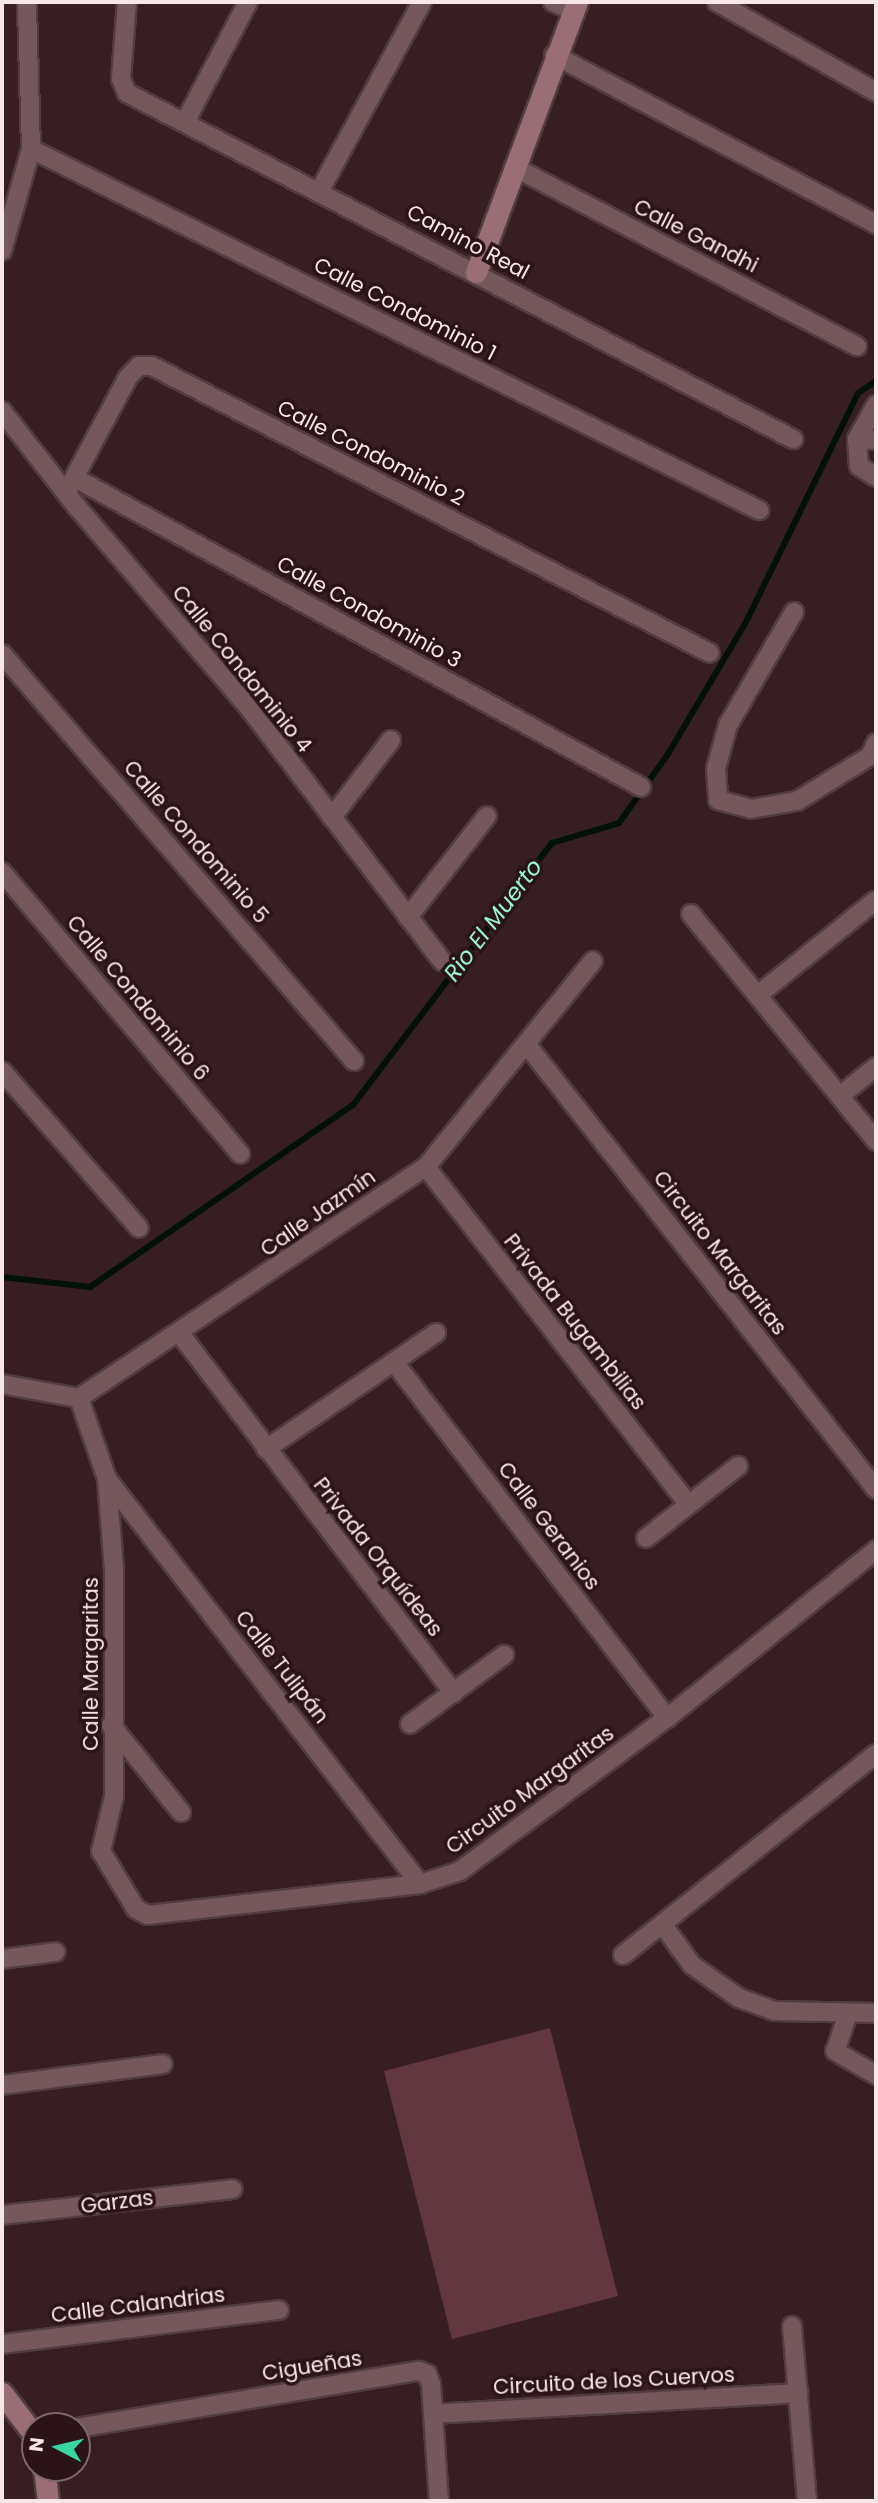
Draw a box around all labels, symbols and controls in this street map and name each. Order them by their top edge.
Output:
street label: Calle Gandhi [630,194,762,278]
street label: Camino Real [403,199,533,285]
street label: Calle Condominio 1 [310,252,500,366]
street label: Calle Condominio 2 [273,395,469,511]
street label: Calle Condominio 3 [272,551,466,673]
street label: Calle Condominio 4 [167,580,317,758]
street label: Calle Condominio 5 [118,755,274,929]
water label: Rio El Muerto [438,853,548,987]
street label: Calle Condominio 6 [62,910,214,1086]
street label: Calle Jazmín [256,1164,380,1262]
street label: Circuito Margaritas [648,1166,792,1340]
street label: Privada Bugambilias [498,1229,652,1415]
street label: Calle Geranios [493,1457,605,1595]
street label: Privada Orquídeas [308,1473,448,1641]
street label: Calle Margaritas [78,1577,104,1751]
street label: Calle Tulipán [230,1606,334,1728]
street label: Circuito Margaritas [441,1721,619,1859]
street label: Garzas [79,2185,155,2219]
street label: Calle Calandrias [50,2282,226,2328]
street label: Cigueñas [260,2346,364,2386]
street label: Circuito de los Cuervos [493,2362,735,2400]
north arrow [21,2412,91,2482]
text: N [22,2436,51,2453]

